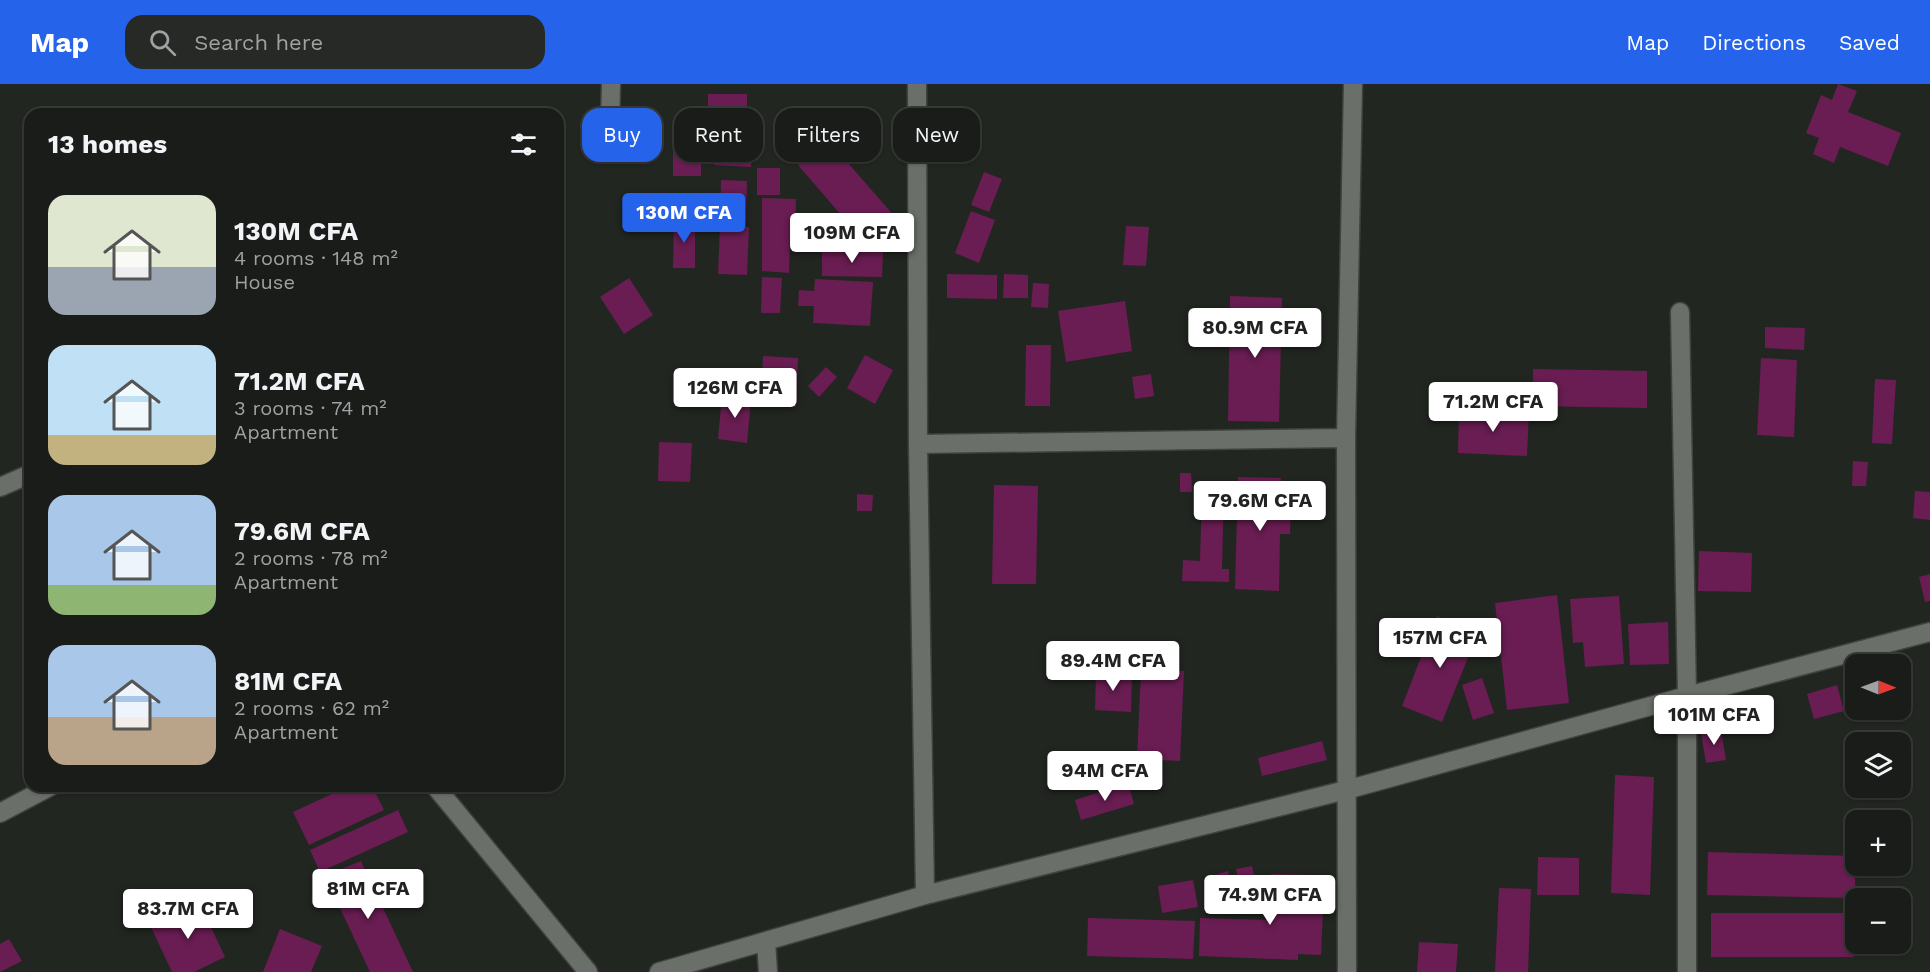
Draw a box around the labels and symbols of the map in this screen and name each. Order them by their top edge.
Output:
pin: 130M CFA [622,193,746,244]
pin: 109M CFA [790,213,914,264]
pin: 80.9M CFA [1186,308,1324,359]
pin: 126M CFA [673,368,797,419]
pin: 71.2M CFA [1424,382,1562,433]
pin: 79.6M CFA [1191,481,1329,532]
pin: 157M CFA [1378,618,1502,669]
pin: 89.4M CFA [1044,641,1182,692]
north arrow [1845,654,1911,720]
pin: 101M CFA [1652,695,1776,746]
pin: 94M CFA [1050,751,1160,802]
pin: 81M CFA [313,869,423,920]
pin: 74.9M CFA [1201,875,1339,926]
pin: 83.7M CFA [119,889,257,940]

